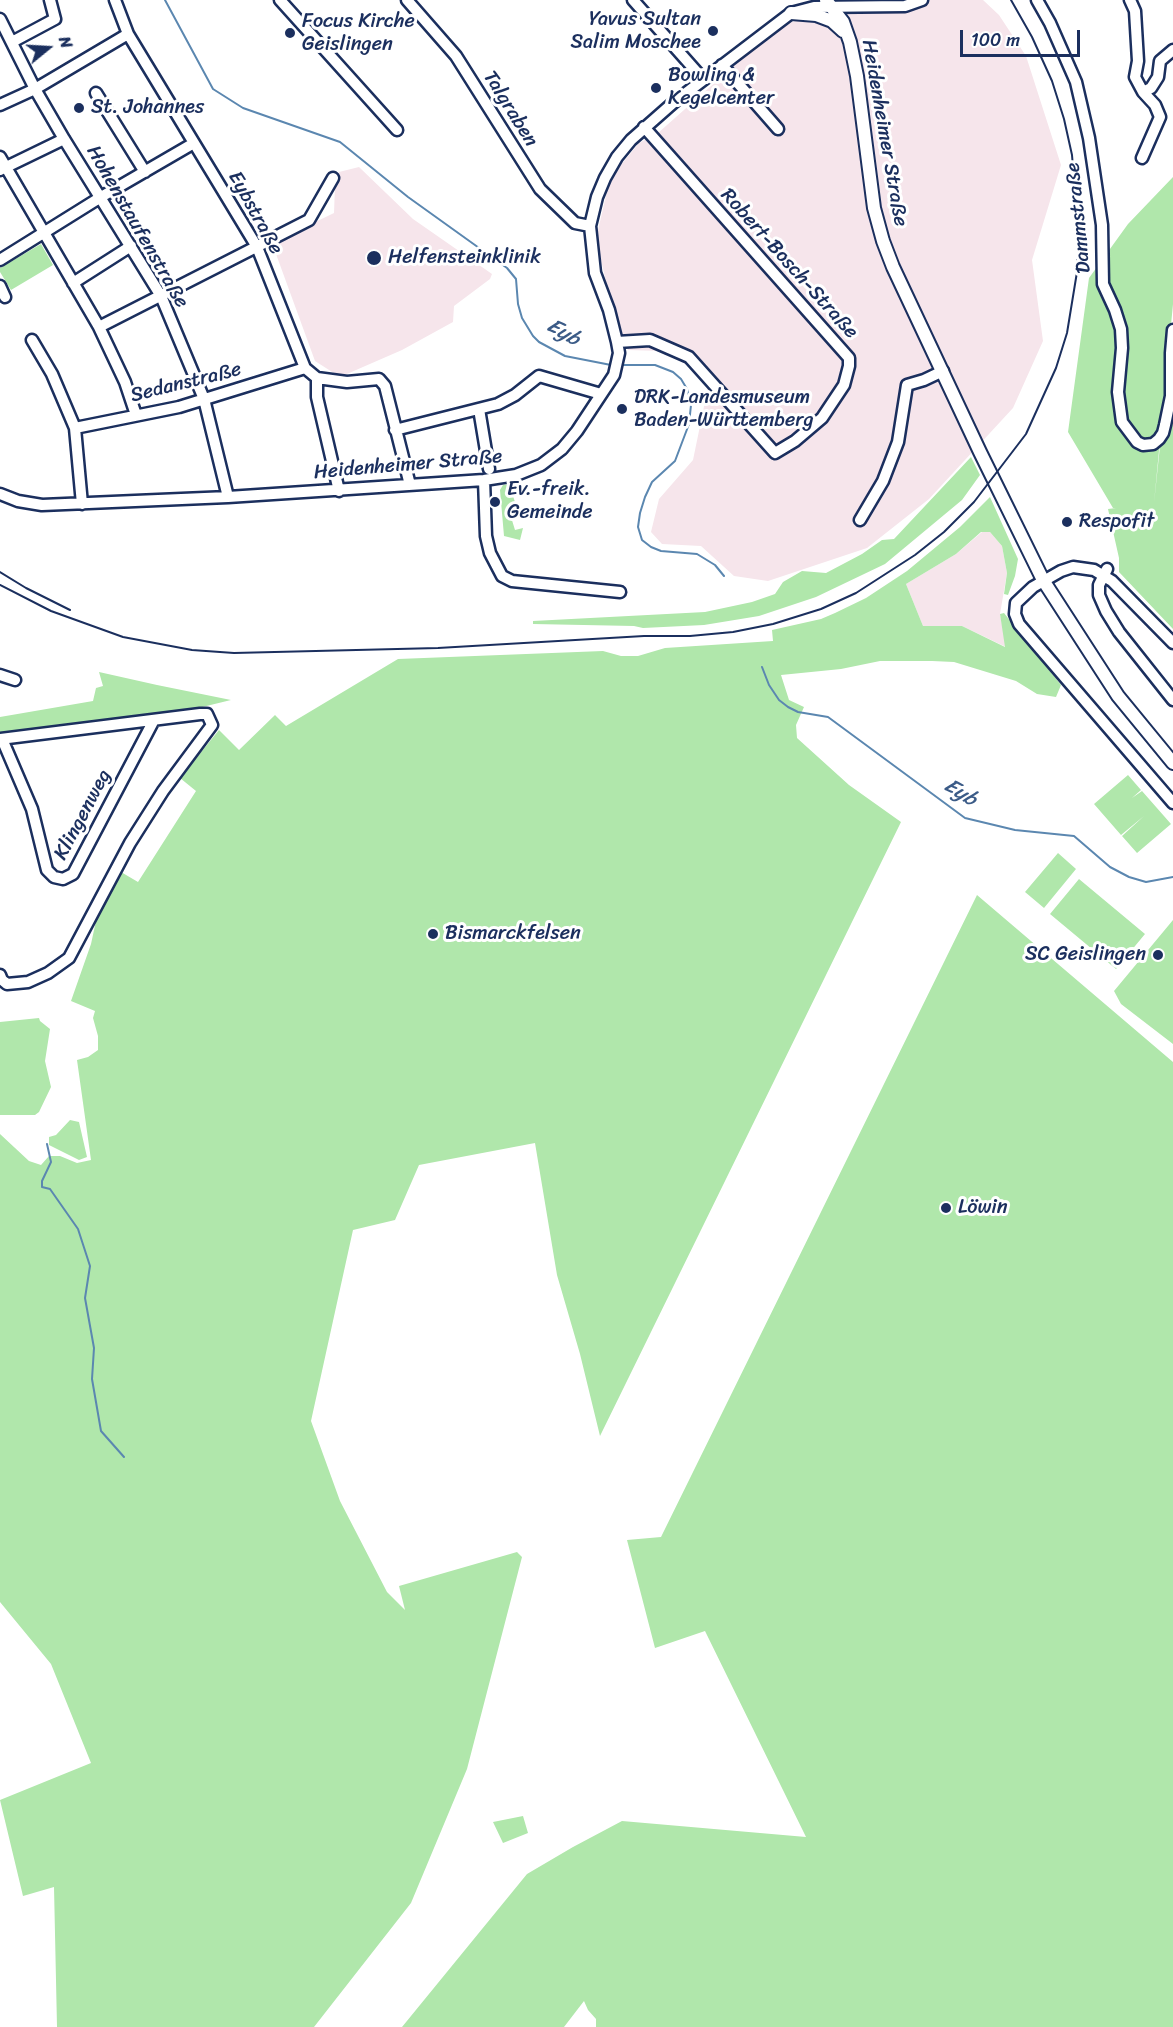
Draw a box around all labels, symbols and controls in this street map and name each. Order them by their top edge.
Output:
place label: Yavus Sultan Salim Moschee [571,8,701,55]
place label: Focus Kirche Geislingen [302,10,415,57]
north arrow [18,18,78,78]
scale bar [963,18,1083,56]
marker: Yavus Sultan Salim Moschee [706,24,720,38]
text: 100 m [971,24,1020,56]
marker: Focus Kirche Geislingen [283,26,297,40]
text: N [50,33,81,52]
street label: Heidenheimer Straße [856,38,912,228]
place label: Bowling & Kegelcenter [668,64,774,111]
street label: Talgraben [477,67,543,151]
marker: Bowling & Kegelcenter [649,81,663,95]
place label: St. Johannes [91,96,204,120]
marker: St. Johannes [72,101,86,115]
street label: Hohenstaufenstraße [81,141,193,313]
street label: Dammstraße [1061,161,1097,275]
street label: Eybstraße [222,167,288,259]
street label: Robert-Bosch-Straße [715,184,863,344]
place label: Helfensteinklinik [388,246,541,270]
marker: Helfensteinklinik [365,249,383,267]
water label: Eyb [542,314,584,352]
street label: Sedanstraße [128,358,244,408]
place label: DRK-Landesmuseum Baden-Württemberg [634,386,814,433]
marker: DRK-Landesmuseum Baden-Württemberg [615,402,629,416]
street label: Heidenheimer Straße [313,445,503,485]
place label: Ev.-freik. Gemeinde [507,478,592,525]
marker: Ev.-freik. Gemeinde [488,495,502,509]
place label: Respofit [1079,510,1154,534]
marker: Respofit [1060,515,1074,529]
street label: Klingenweg [49,766,117,864]
water label: Eyb [939,773,981,813]
place label: Bismarckfelsen [445,922,581,946]
marker: Bismarckfelsen [426,927,440,941]
place label: SC Geislingen [1025,943,1146,967]
marker: SC Geislingen [1151,948,1165,962]
place label: Löwin [958,1196,1008,1220]
marker: Löwin [939,1201,953,1215]

